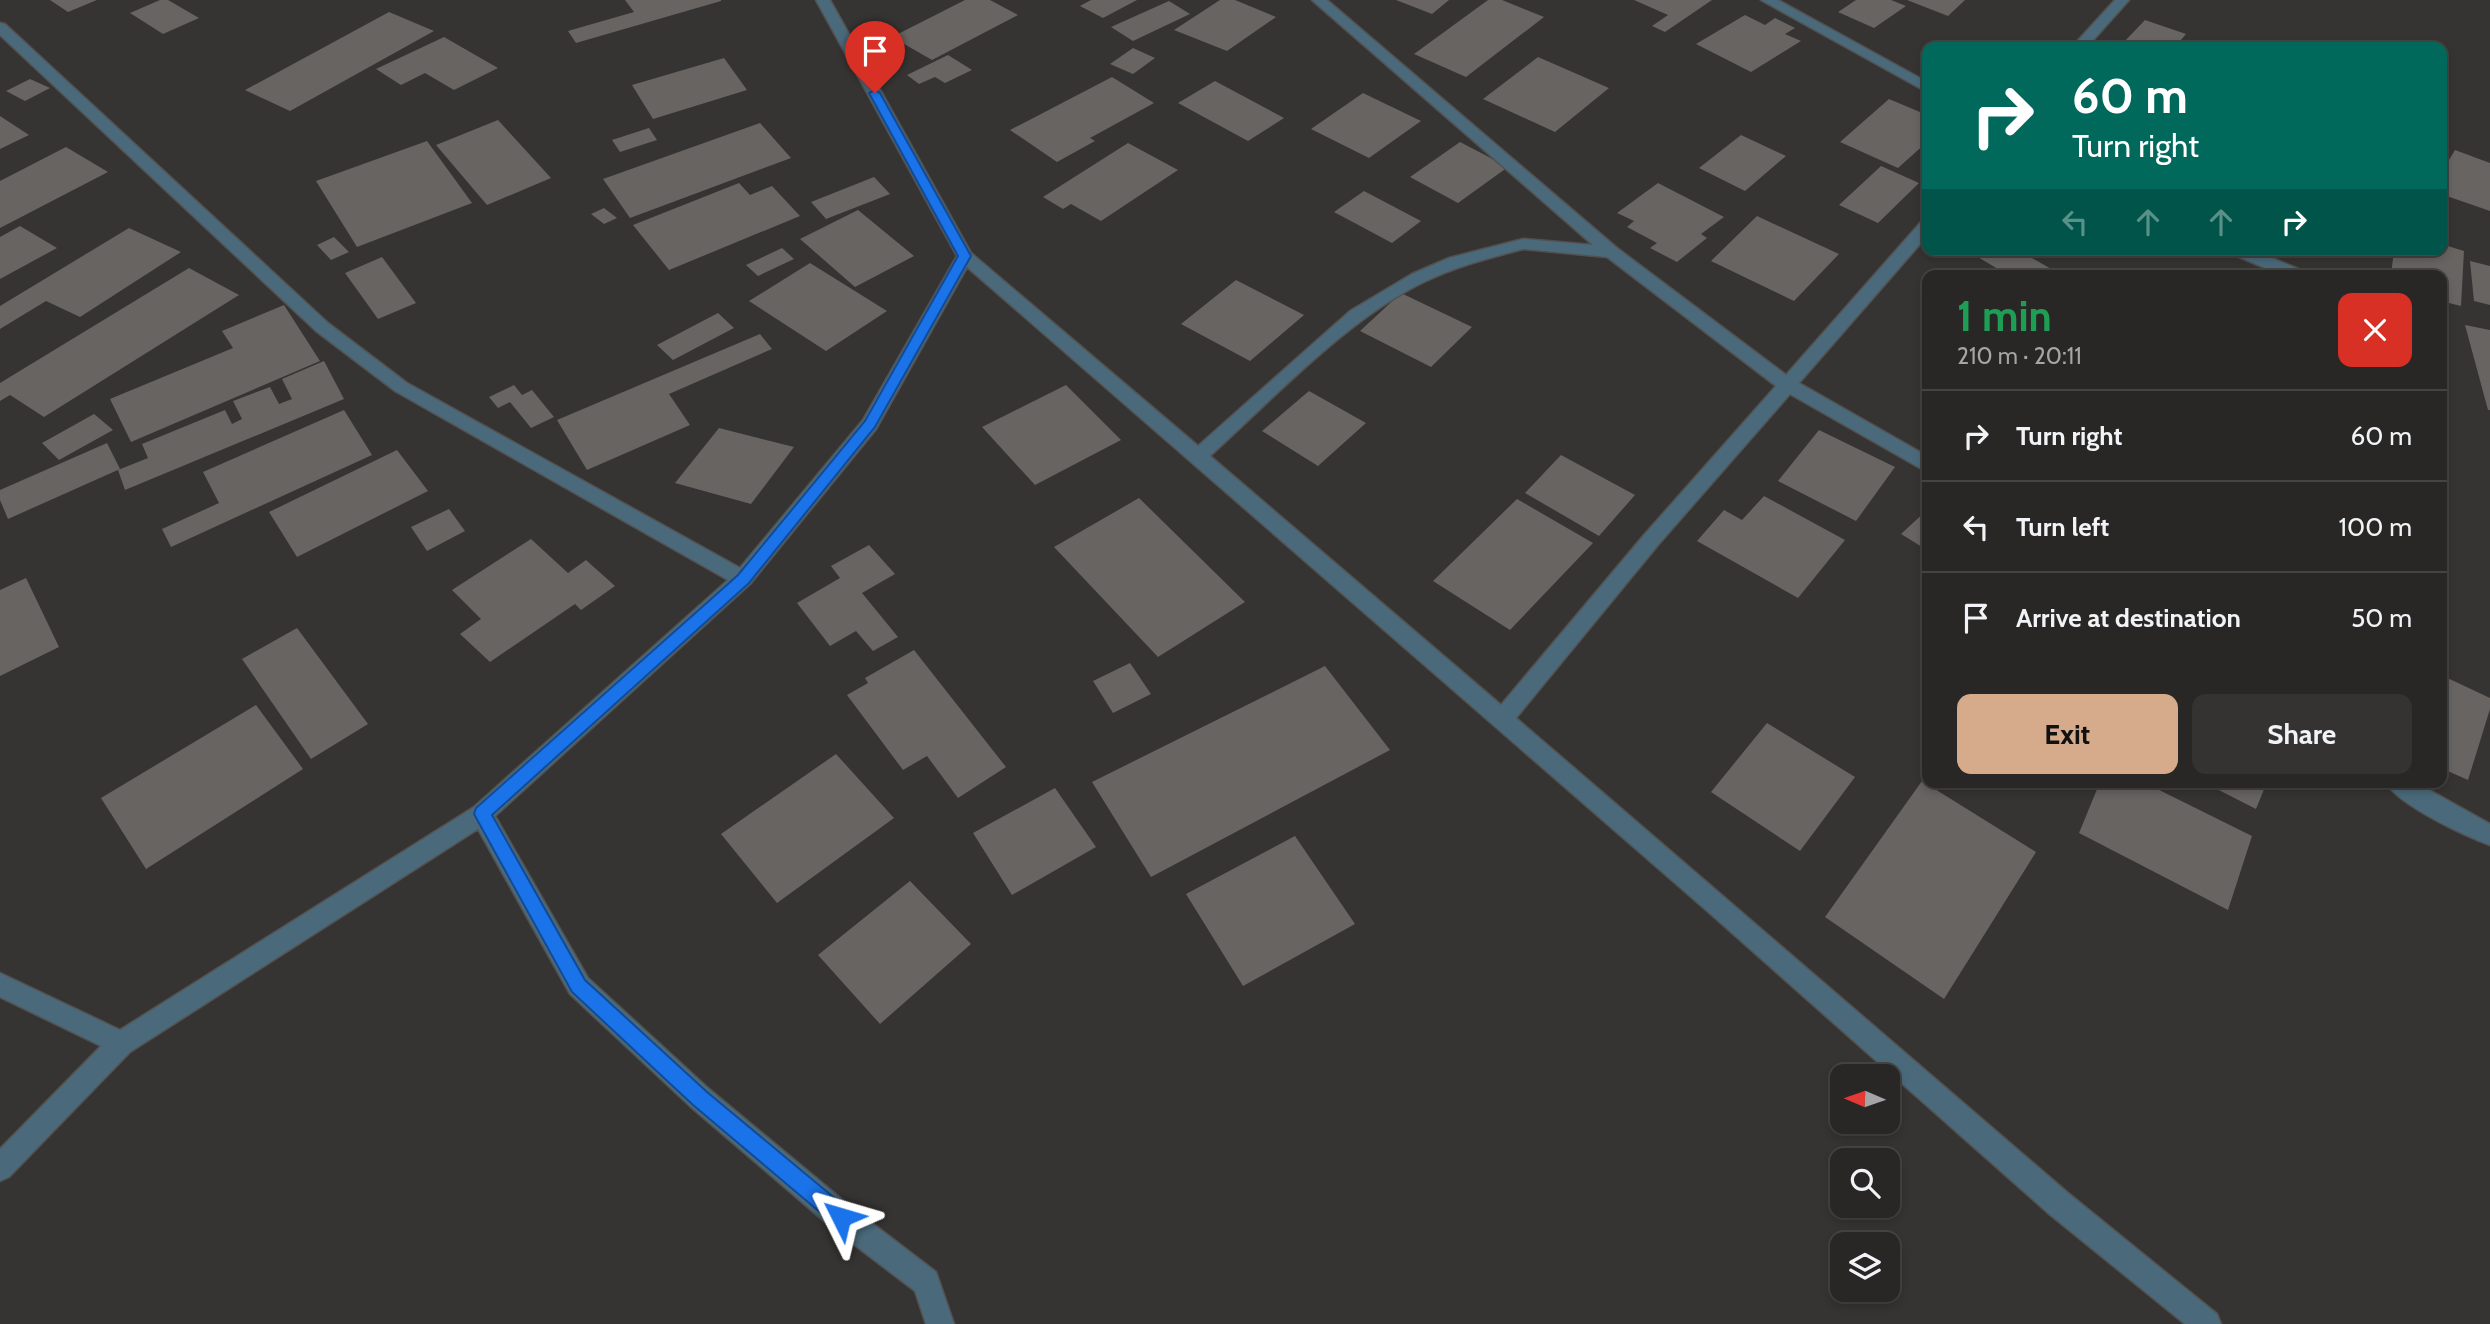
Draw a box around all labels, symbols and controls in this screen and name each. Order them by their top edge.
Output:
pin [845,21,905,93]
icon: arrive [856,32,894,70]
text: 60 m [2072,66,2188,125]
icon: right [1957,70,2048,161]
text: Turn right [2072,126,2199,165]
icon: left [2056,203,2094,241]
icon: ahead [2129,203,2167,241]
icon: ahead [2202,203,2240,241]
icon: right [2275,203,2313,241]
text: 1 min [1957,290,2052,342]
button: close [2338,293,2412,367]
text: 210 m · 20:11 [1957,342,2082,370]
icon: right [1957,417,1995,455]
text: Turn right [2016,420,2122,452]
text: 60 m [2350,420,2412,452]
icon: left [1957,508,1995,546]
text: Turn left [2016,511,2109,543]
text: 100 m [2339,511,2412,543]
icon: arrive [1957,599,1995,637]
text: Arrive at destination [2016,602,2241,634]
text: 50 m [2351,602,2412,634]
button: Exit [1957,694,2178,774]
button: Share [2192,694,2412,774]
north arrow [1830,1064,1900,1134]
map controls [1830,1064,1900,1302]
button: search [1830,1148,1900,1218]
position arrow [804,1180,878,1254]
button: layers [1830,1232,1900,1302]

